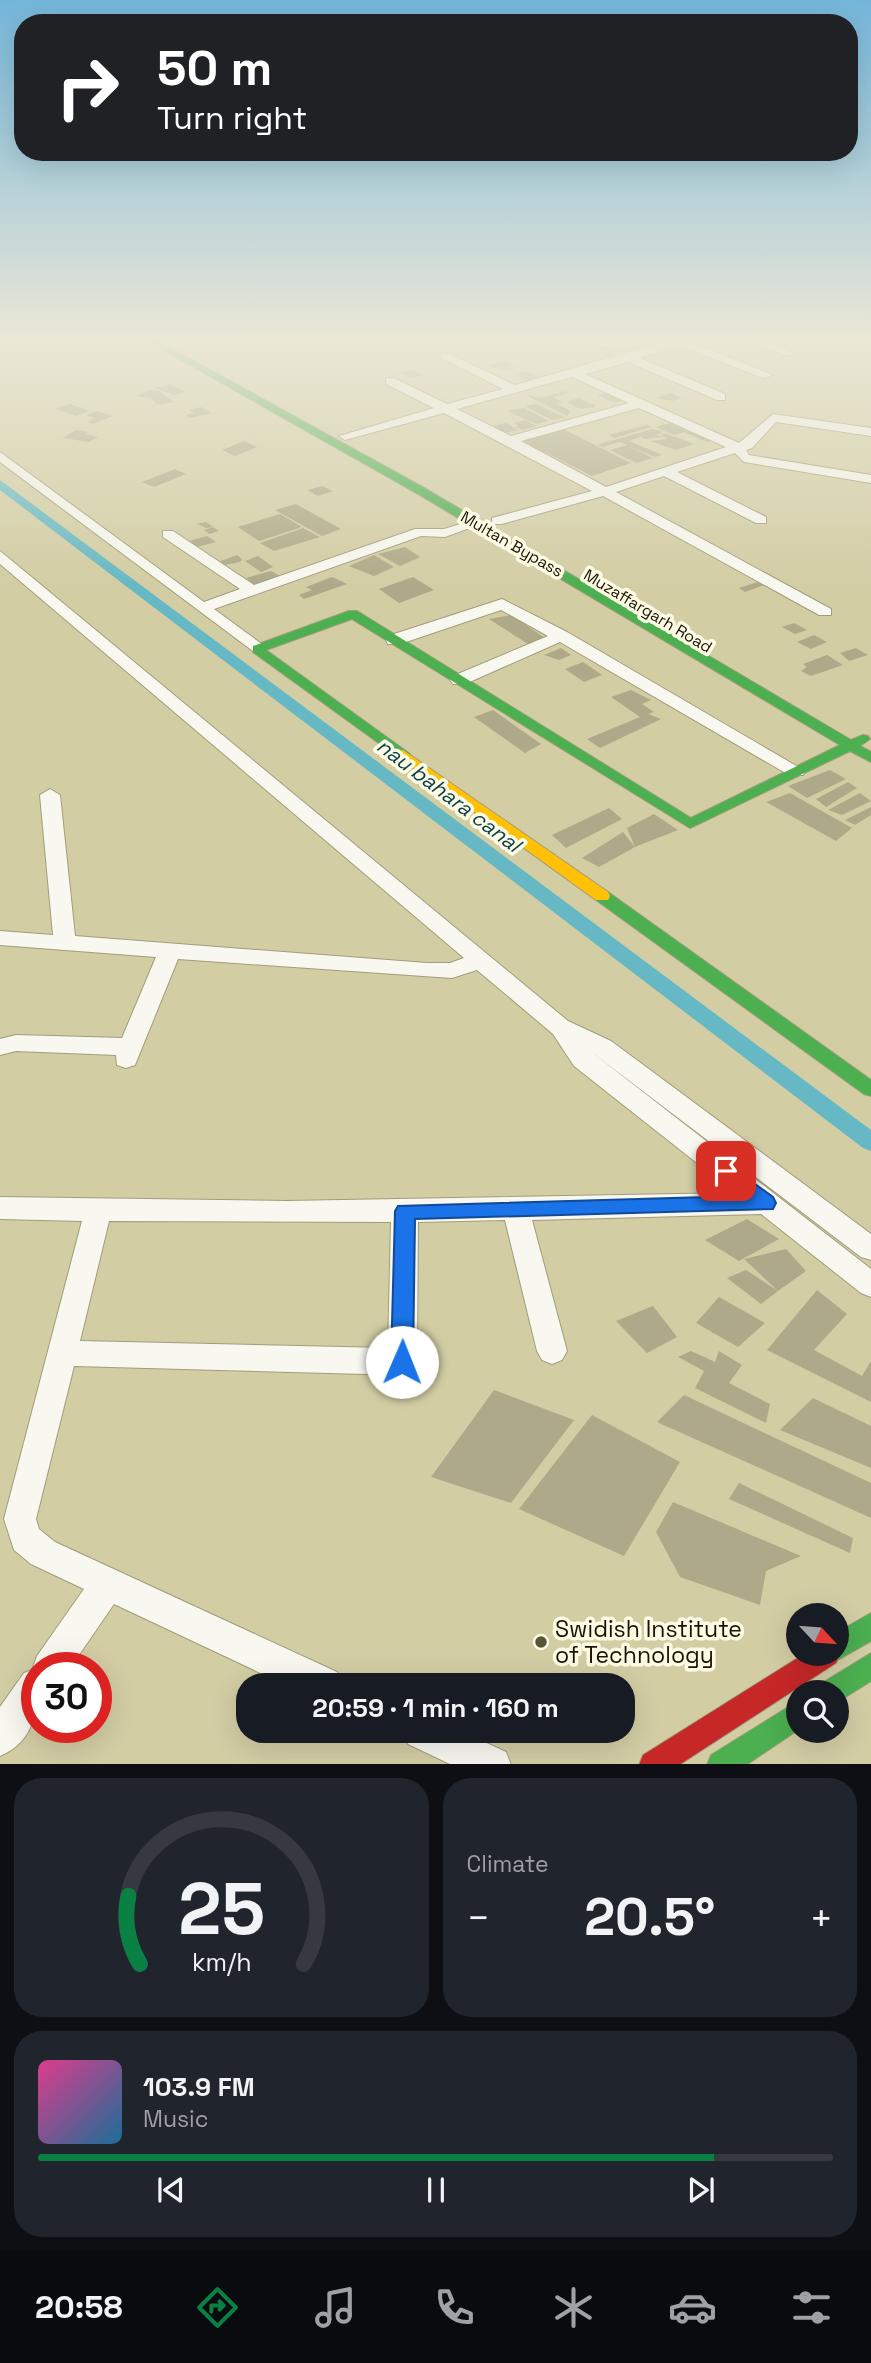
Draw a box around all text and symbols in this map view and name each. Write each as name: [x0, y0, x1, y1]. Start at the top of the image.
text: 50 m: [157, 37, 272, 99]
icon: right: [42, 42, 133, 133]
text: Turn right: [157, 98, 307, 138]
street label: Multan Bypass: [457, 506, 567, 582]
street label: Muzaffargarh Road: [580, 564, 716, 658]
water label: nau bahara canal: [372, 732, 529, 860]
pin: [696, 1141, 756, 1201]
icon: arrive: [707, 1152, 745, 1190]
position arrow: [365, 1325, 439, 1399]
north arrow: [786, 1603, 849, 1666]
map controls: [786, 1603, 849, 1743]
place label: Swidish Institute of Technology: [555, 1614, 742, 1670]
marker: Swidish Institute of Technology: [533, 1634, 549, 1650]
speed limit sign: 30: [21, 1652, 112, 1743]
button: search: [786, 1680, 849, 1743]
text: 20:59 · 1 min · 160 m: [312, 1691, 559, 1725]
text: Climate: [467, 1849, 549, 1879]
text: 25: [178, 1862, 265, 1955]
text: 20.5°: [584, 1884, 715, 1950]
text: −: [467, 1894, 490, 1942]
text: +: [809, 1894, 833, 1942]
text: km/h: [191, 1945, 251, 1977]
text: 103.9 FM: [143, 2070, 255, 2104]
text: Music: [143, 2104, 208, 2134]
icon: previous: [152, 2171, 190, 2209]
icon: pause: [417, 2171, 455, 2209]
icon: next: [682, 2171, 720, 2209]
icon: directions: [193, 2283, 242, 2332]
icon: music: [311, 2283, 360, 2332]
icon: phone: [430, 2283, 479, 2332]
icon: climate: [549, 2283, 598, 2332]
icon: car: [668, 2283, 717, 2332]
icon: filters: [787, 2283, 836, 2332]
text: 20:58: [35, 2287, 123, 2327]

